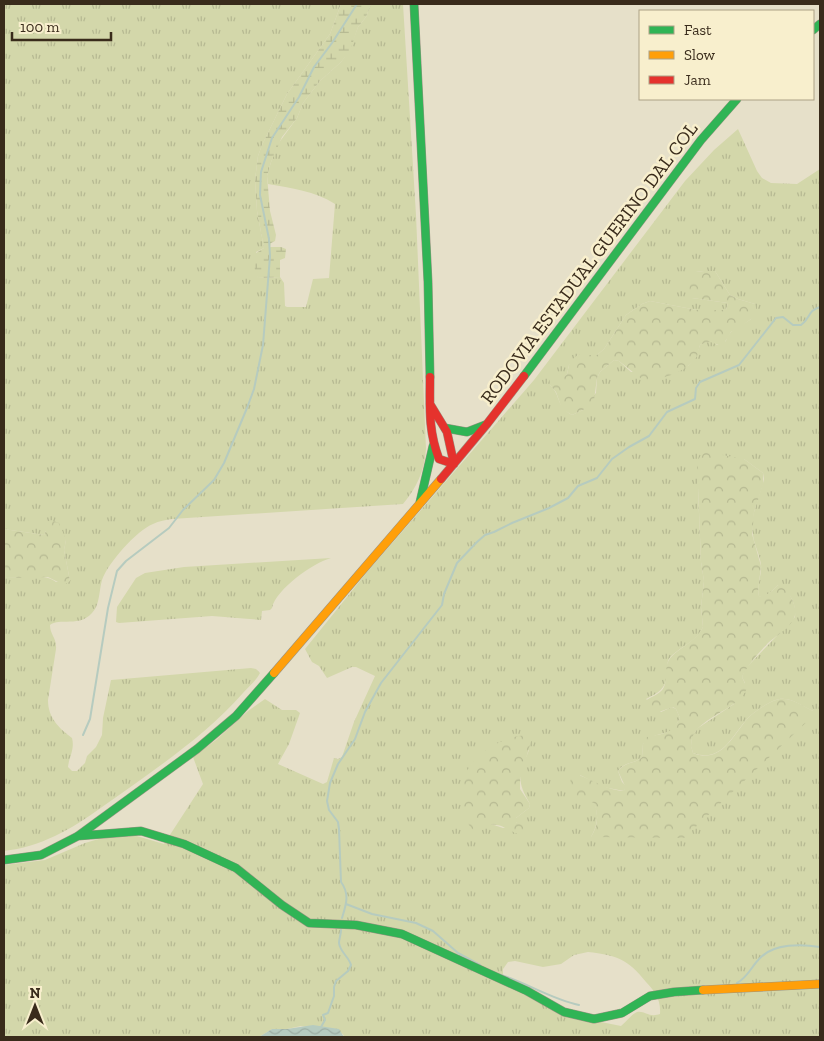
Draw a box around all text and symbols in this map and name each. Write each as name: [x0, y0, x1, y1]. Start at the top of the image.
scale bar: [12, 10, 111, 42]
legend: [639, 10, 814, 100]
text: 100 m: [20, 18, 59, 36]
text: Fast: [684, 21, 712, 39]
text: Slow: [684, 46, 716, 64]
text: Jam: [684, 71, 711, 89]
street label: RODOVIA ESTADUAL GUERINO DAL COL: [476, 117, 703, 408]
north arrow: [10, 981, 60, 1031]
text: N: [30, 985, 41, 1002]

